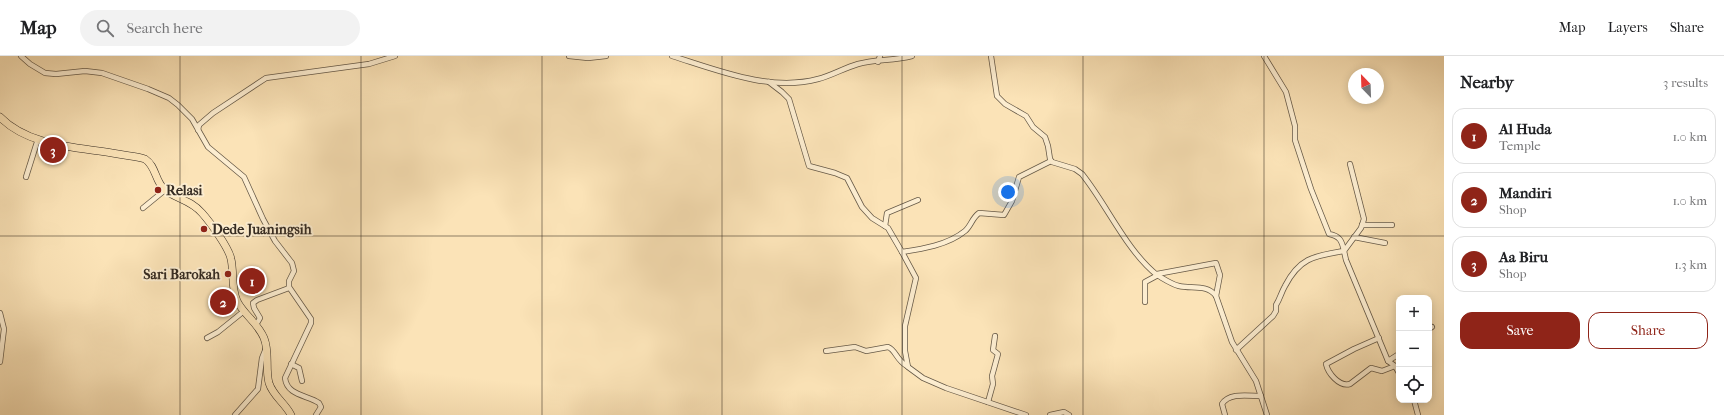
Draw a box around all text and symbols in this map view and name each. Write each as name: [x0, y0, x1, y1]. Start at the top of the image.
search box: [80, 10, 360, 46]
text: Map: [20, 17, 56, 39]
icon: search: [94, 17, 116, 39]
text: Search here: [126, 19, 203, 37]
text: Map: [1559, 19, 1586, 36]
text: Layers: [1608, 19, 1648, 36]
text: Share: [1670, 19, 1704, 36]
north arrow: [1348, 68, 1384, 104]
text: Nearby: [1460, 72, 1514, 92]
text: 3 results: [1663, 75, 1708, 90]
text: Al Huda: [1499, 120, 1551, 138]
text: 1: [1472, 129, 1476, 144]
text: 1.0 km: [1672, 129, 1707, 144]
pin: 3: [40, 135, 66, 165]
text: Temple: [1499, 138, 1541, 153]
place label: Relasi: [166, 182, 203, 199]
your location: [998, 182, 1018, 202]
text: Mandiri: [1499, 184, 1552, 202]
marker: Relasi: [153, 185, 163, 195]
text: 2: [1471, 193, 1477, 208]
text: 1.0 km: [1672, 193, 1707, 208]
text: Shop: [1499, 202, 1527, 217]
place label: Dede Juaningsih: [212, 221, 313, 238]
marker: Dede Juaningsih: [199, 224, 209, 234]
text: Aa Biru: [1499, 248, 1548, 266]
text: 3: [1471, 257, 1477, 272]
text: 1.3 km: [1674, 257, 1707, 272]
place label: Sari Barokah: [143, 266, 221, 283]
pin: 1: [239, 266, 265, 296]
text: Shop: [1499, 266, 1527, 281]
marker: Sari Barokah: [223, 269, 233, 279]
pin: 2: [210, 287, 236, 317]
map controls: [1396, 295, 1432, 403]
button: +: [1396, 295, 1432, 331]
button: Save: [1460, 312, 1580, 349]
button: Share: [1588, 312, 1708, 349]
button: −: [1396, 331, 1432, 367]
button: locate: [1396, 367, 1432, 403]

